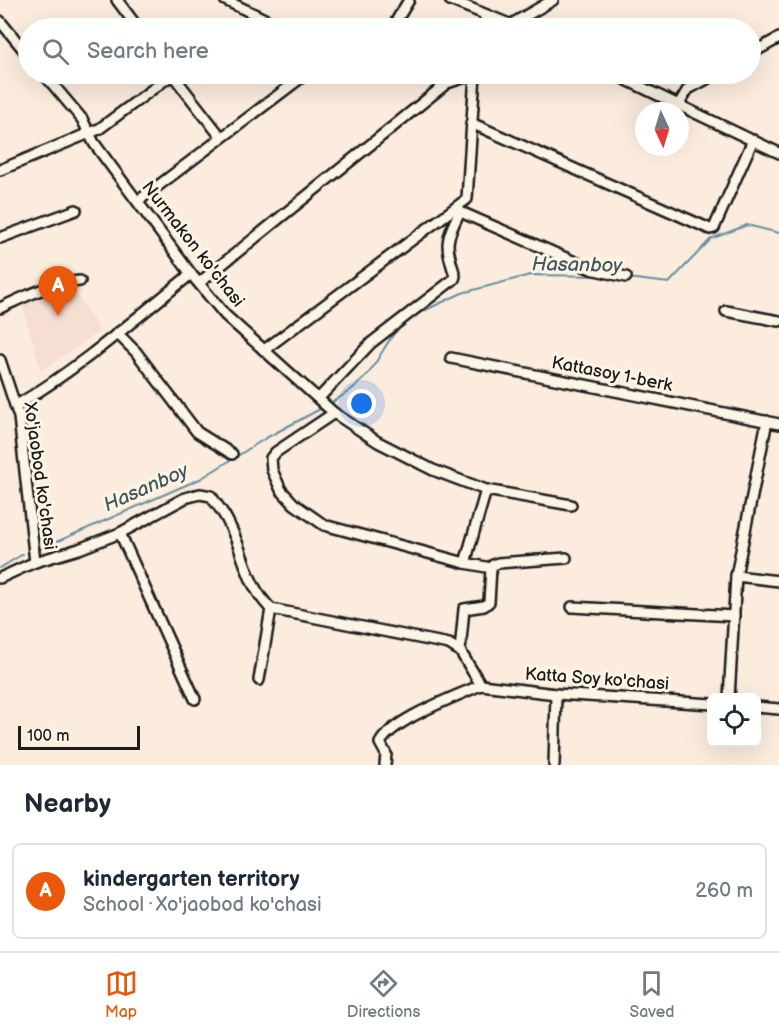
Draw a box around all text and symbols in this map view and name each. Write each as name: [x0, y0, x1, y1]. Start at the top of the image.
search box: [18, 18, 761, 84]
icon: search: [39, 35, 72, 68]
text: Search here: [87, 38, 209, 65]
north arrow: [635, 102, 689, 156]
street label: Nurmakon ko'chasi: [137, 177, 249, 311]
water label: Hasanboy: [532, 252, 623, 278]
pin: A: [38, 266, 78, 316]
street label: Kattasoy 1-berk: [550, 352, 674, 396]
your location: [347, 389, 376, 418]
street label: Xo'jaobod ko'chasi: [19, 400, 61, 551]
water label: Hasanboy: [100, 458, 193, 517]
street label: Katta Soy ko'chasi: [524, 663, 670, 695]
map controls: [707, 693, 761, 747]
button: locate: [707, 693, 761, 747]
scale bar: [18, 723, 140, 750]
text: 100 m: [27, 727, 70, 746]
text: Nearby: [24, 789, 111, 820]
text: kindergarten territory: [83, 866, 300, 893]
text: A: [39, 879, 52, 903]
text: 260 m: [695, 879, 753, 903]
text: School · Xo'jaobod ko'chasi: [83, 893, 322, 917]
tab: Map: [105, 967, 138, 1022]
tab: Directions: [347, 967, 420, 1022]
tab: Saved: [629, 967, 674, 1022]

